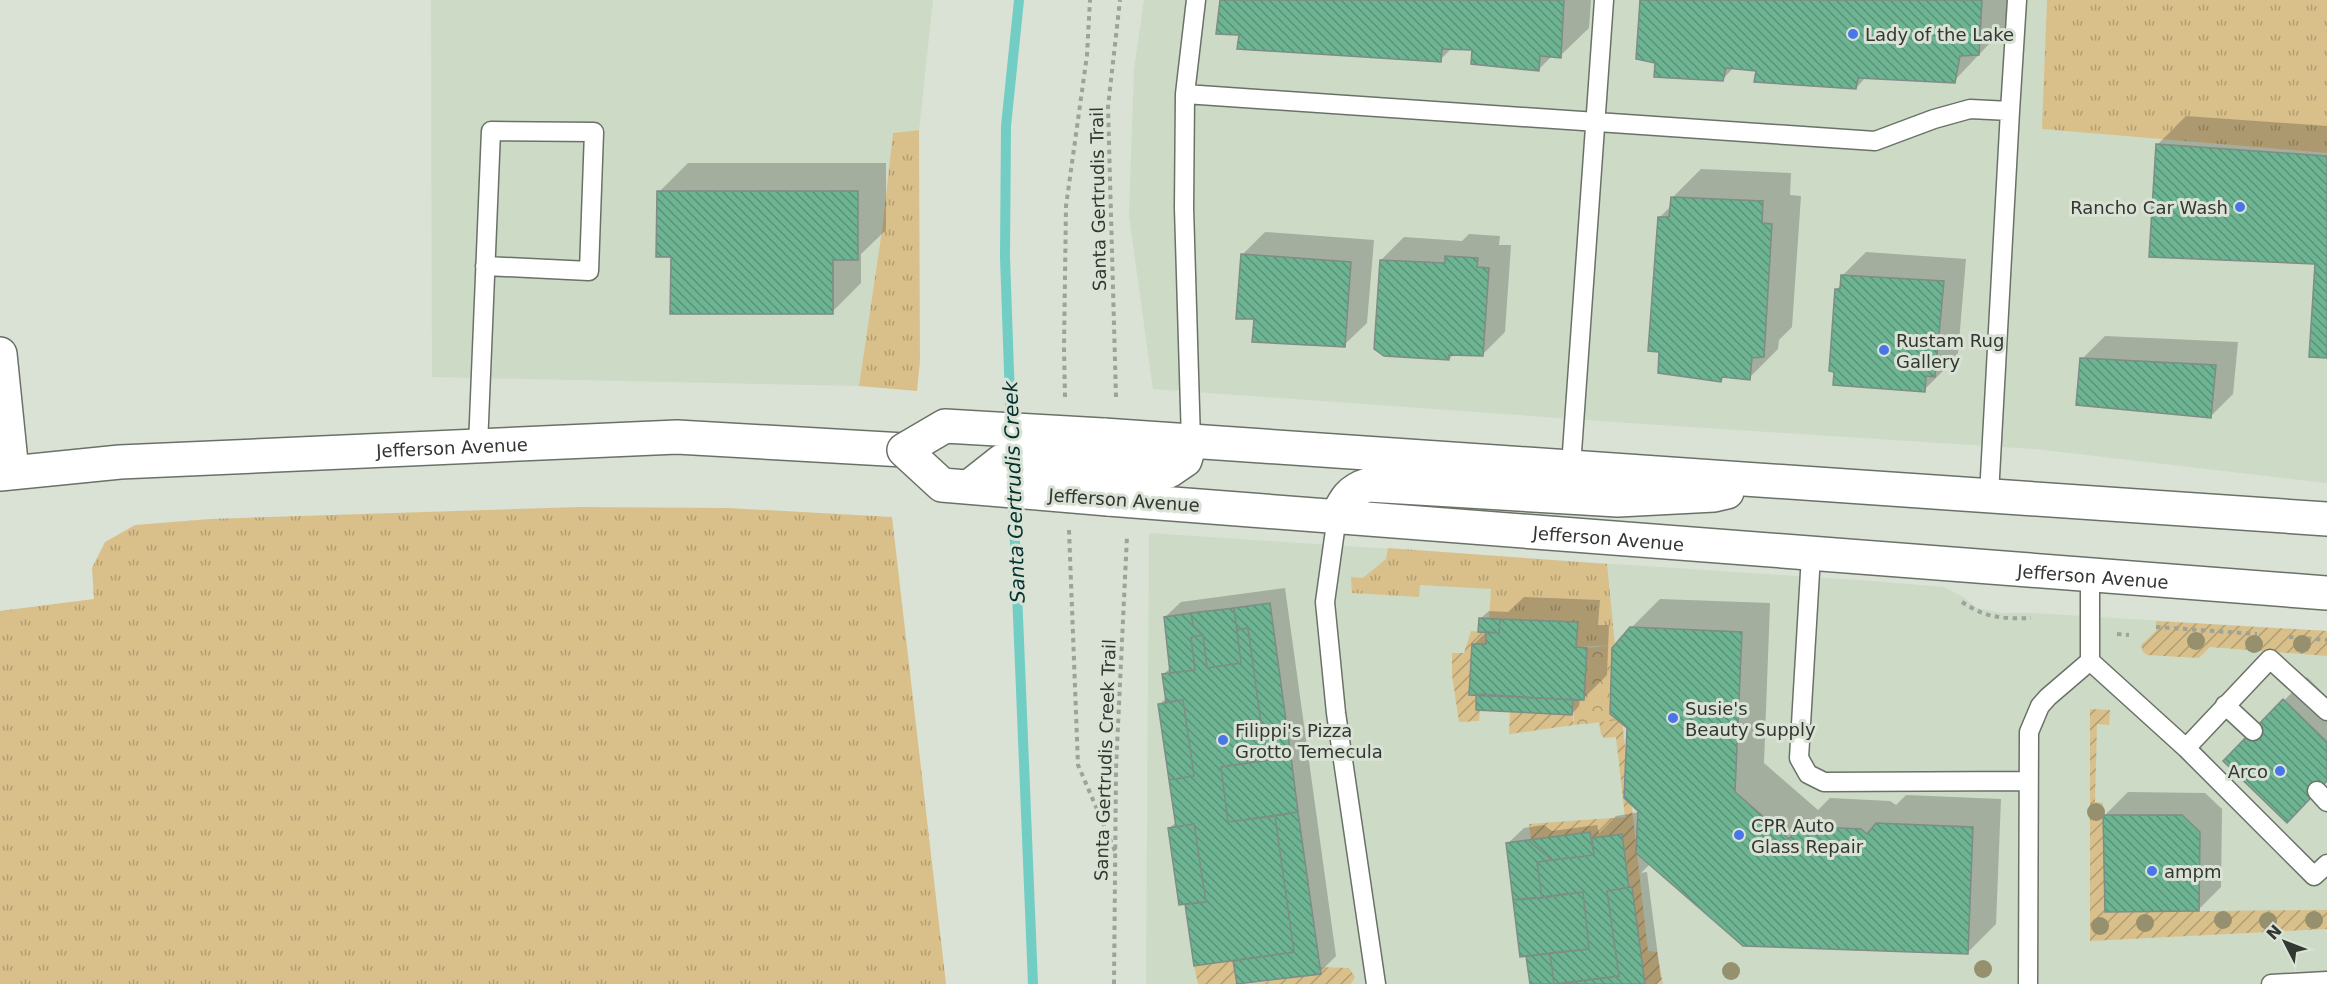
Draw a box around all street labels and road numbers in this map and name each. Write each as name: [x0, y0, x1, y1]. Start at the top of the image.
street label: Santa Gertrudis Trail: [1086, 107, 1110, 291]
street label: Jefferson Avenue: [375, 433, 528, 461]
street label: Jefferson Avenue: [1047, 484, 1200, 516]
street label: Jefferson Avenue: [1531, 521, 1685, 555]
street label: Jefferson Avenue: [2016, 560, 2169, 592]
street label: Santa Gertrudis Creek Trail: [1090, 639, 1120, 881]

